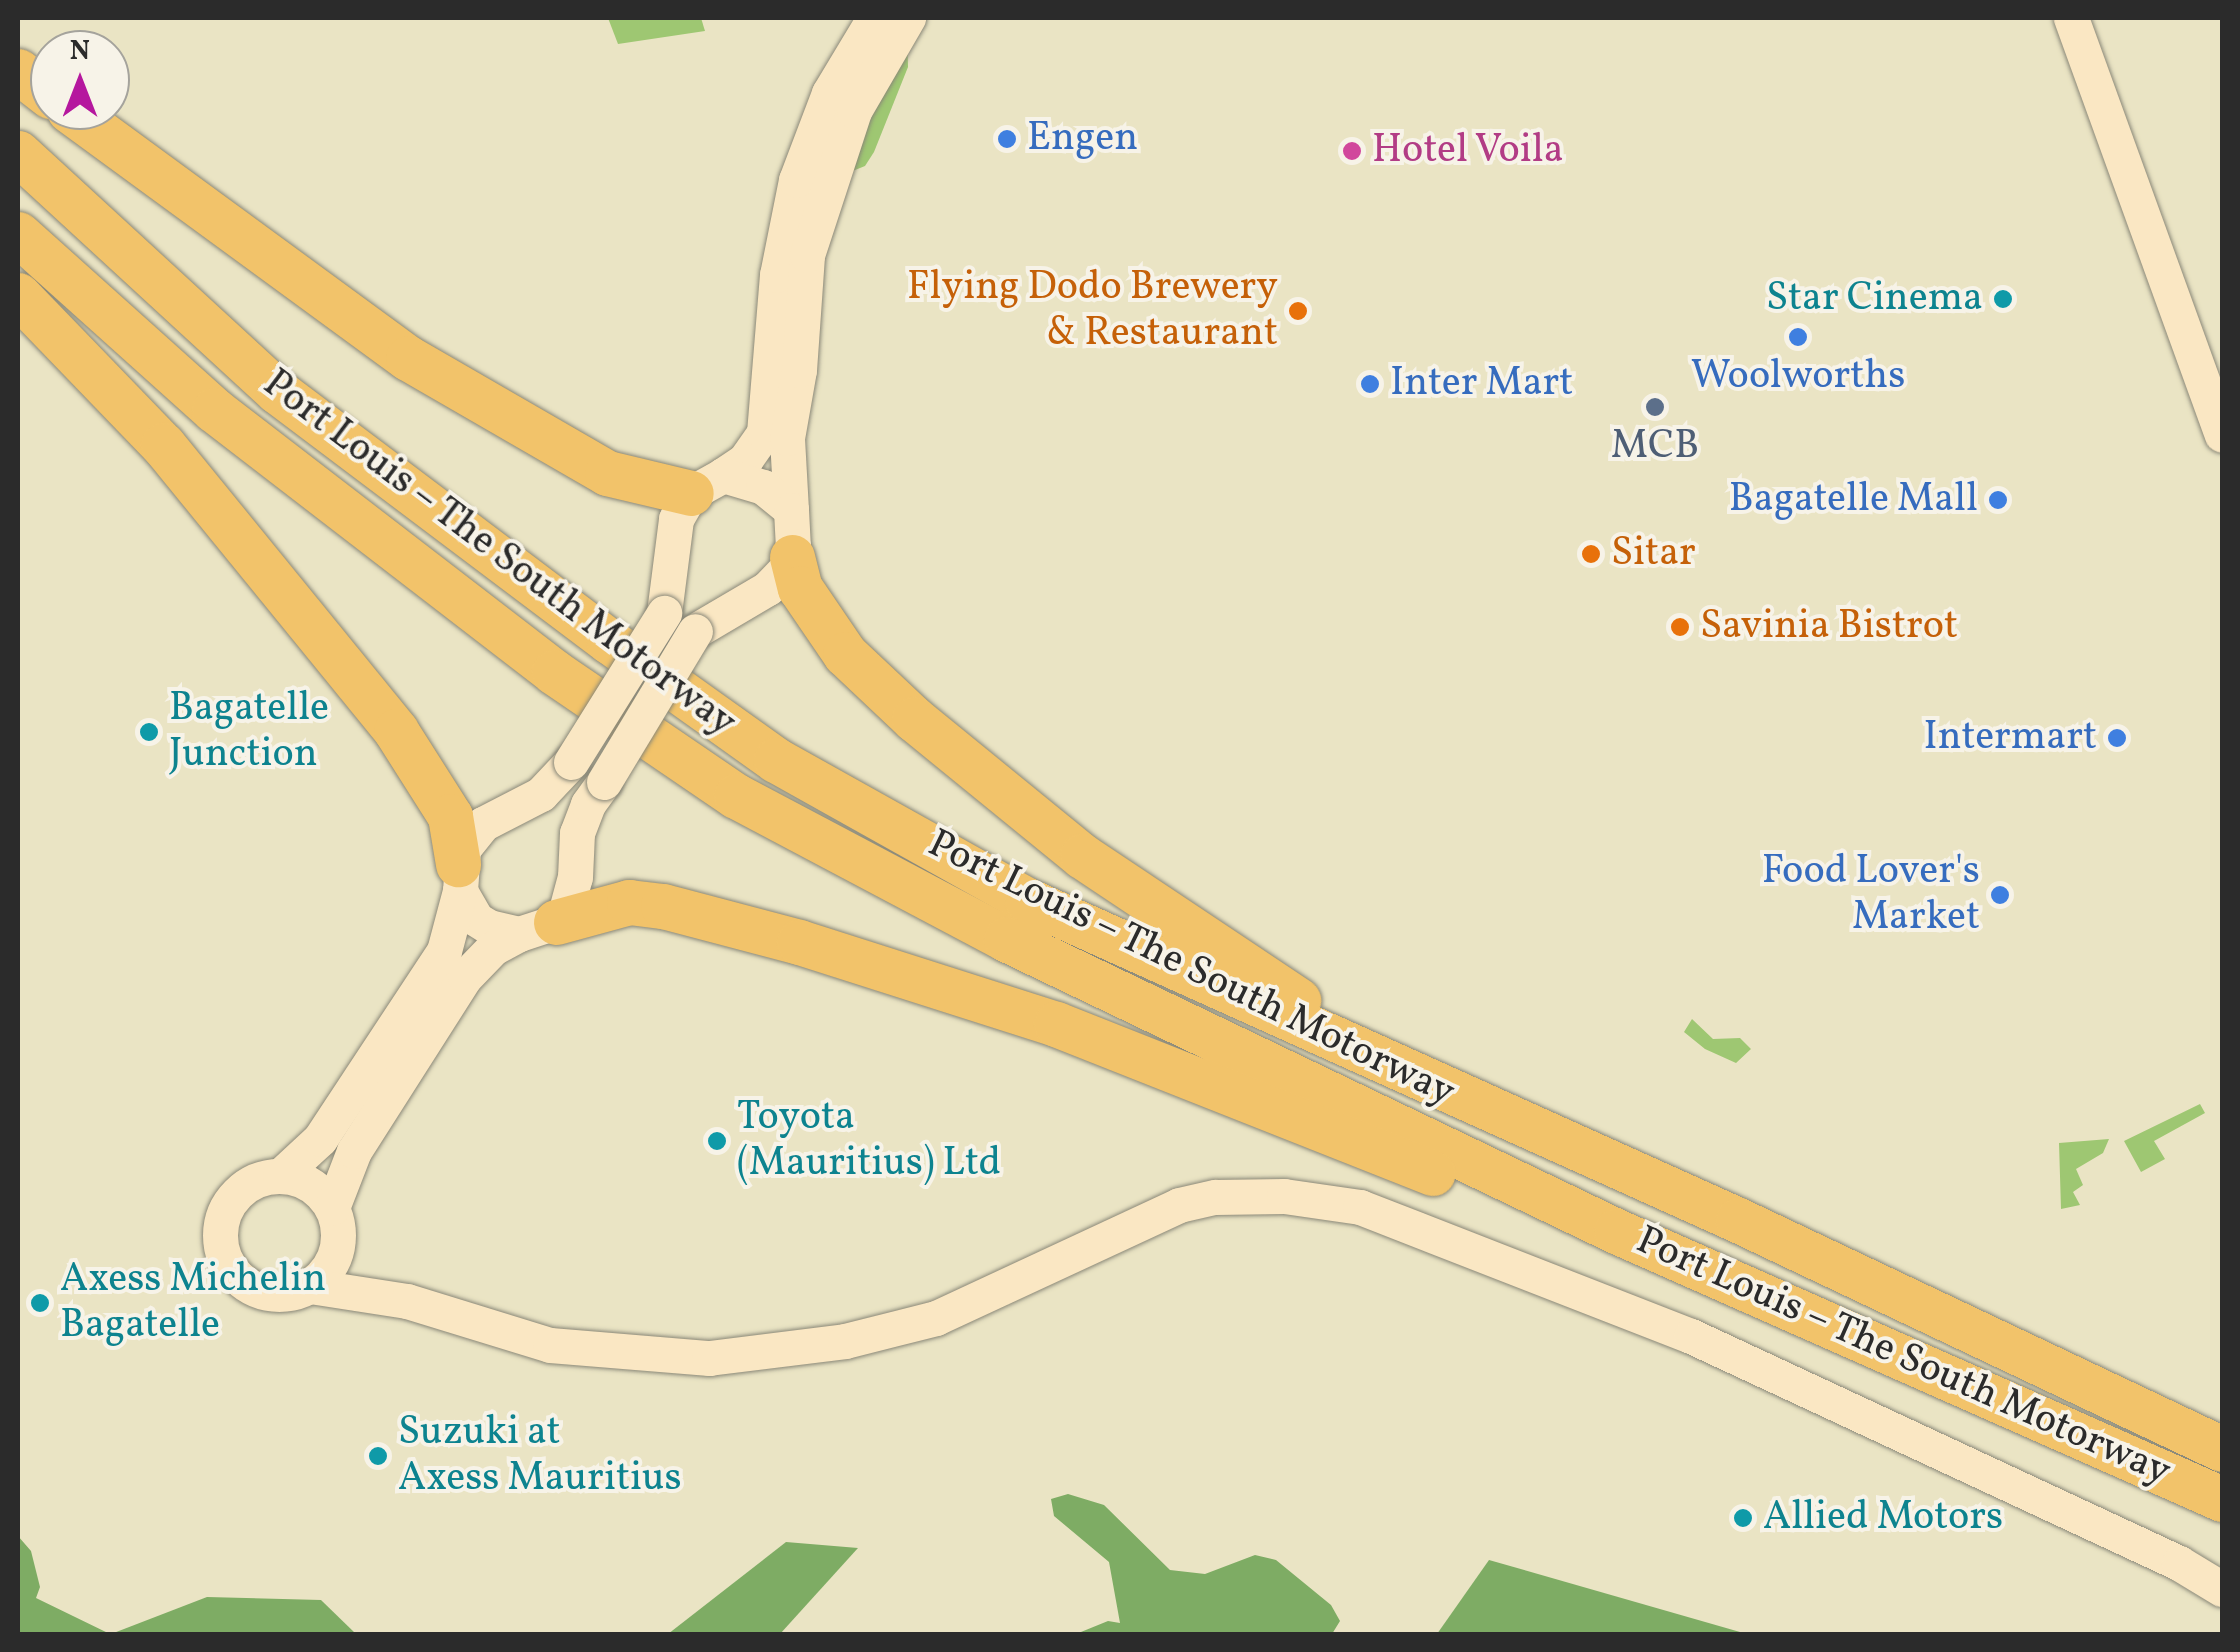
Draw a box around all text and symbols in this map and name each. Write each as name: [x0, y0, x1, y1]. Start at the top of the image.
north arrow: [30, 30, 130, 130]
text: N: [70, 32, 90, 71]
place label: Engen: [1027, 115, 1138, 163]
place label: Hotel Voila: [1372, 127, 1565, 175]
marker: Engen: [996, 128, 1018, 150]
marker: Hotel Voila: [1341, 140, 1363, 162]
place label: Flying Dodo Brewery & Restaurant: [907, 264, 1278, 358]
place label: Star Cinema: [1766, 275, 1983, 323]
marker: Star Cinema: [1992, 288, 2014, 310]
marker: Flying Dodo Brewery & Restaurant: [1287, 300, 1309, 322]
marker: Woolworths: [1787, 326, 1809, 348]
place label: Woolworths: [1691, 353, 1905, 401]
street label: Port Louis – The South Motorway: [252, 360, 746, 748]
place label: Inter Mart: [1390, 360, 1573, 408]
marker: Inter Mart: [1359, 373, 1381, 395]
marker: MCB: [1644, 396, 1666, 418]
place label: MCB: [1611, 423, 1699, 471]
place label: Bagatelle Mall: [1729, 476, 1978, 524]
marker: Bagatelle Mall: [1987, 489, 2009, 511]
place label: Sitar: [1611, 530, 1696, 578]
marker: Sitar: [1580, 543, 1602, 565]
place label: Savinia Bistrot: [1700, 603, 1958, 651]
marker: Savinia Bistrot: [1669, 616, 1691, 638]
place label: Bagatelle Junction: [169, 685, 329, 779]
place label: Intermart: [1923, 714, 2097, 762]
marker: Bagatelle Junction: [138, 721, 160, 743]
marker: Intermart: [2106, 727, 2128, 749]
street label: Port Louis – The South Motorway: [919, 820, 1463, 1118]
place label: Food Lover's Market: [1762, 848, 1980, 942]
marker: Food Lover's Market: [1989, 884, 2011, 906]
place label: Toyota (Mauritius) Ltd: [737, 1094, 1001, 1188]
marker: Toyota (Mauritius) Ltd: [706, 1130, 728, 1152]
street label: Port Louis – The South Motorway: [1627, 1217, 2179, 1497]
place label: Axess Michelin Bagatelle: [60, 1256, 326, 1350]
marker: Axess Michelin Bagatelle: [29, 1292, 51, 1314]
place label: Suzuki at Axess Mauritius: [398, 1409, 682, 1503]
marker: Suzuki at Axess Mauritius: [367, 1445, 389, 1467]
place label: Allied Motors: [1763, 1494, 2003, 1542]
marker: Allied Motors: [1732, 1507, 1754, 1529]

